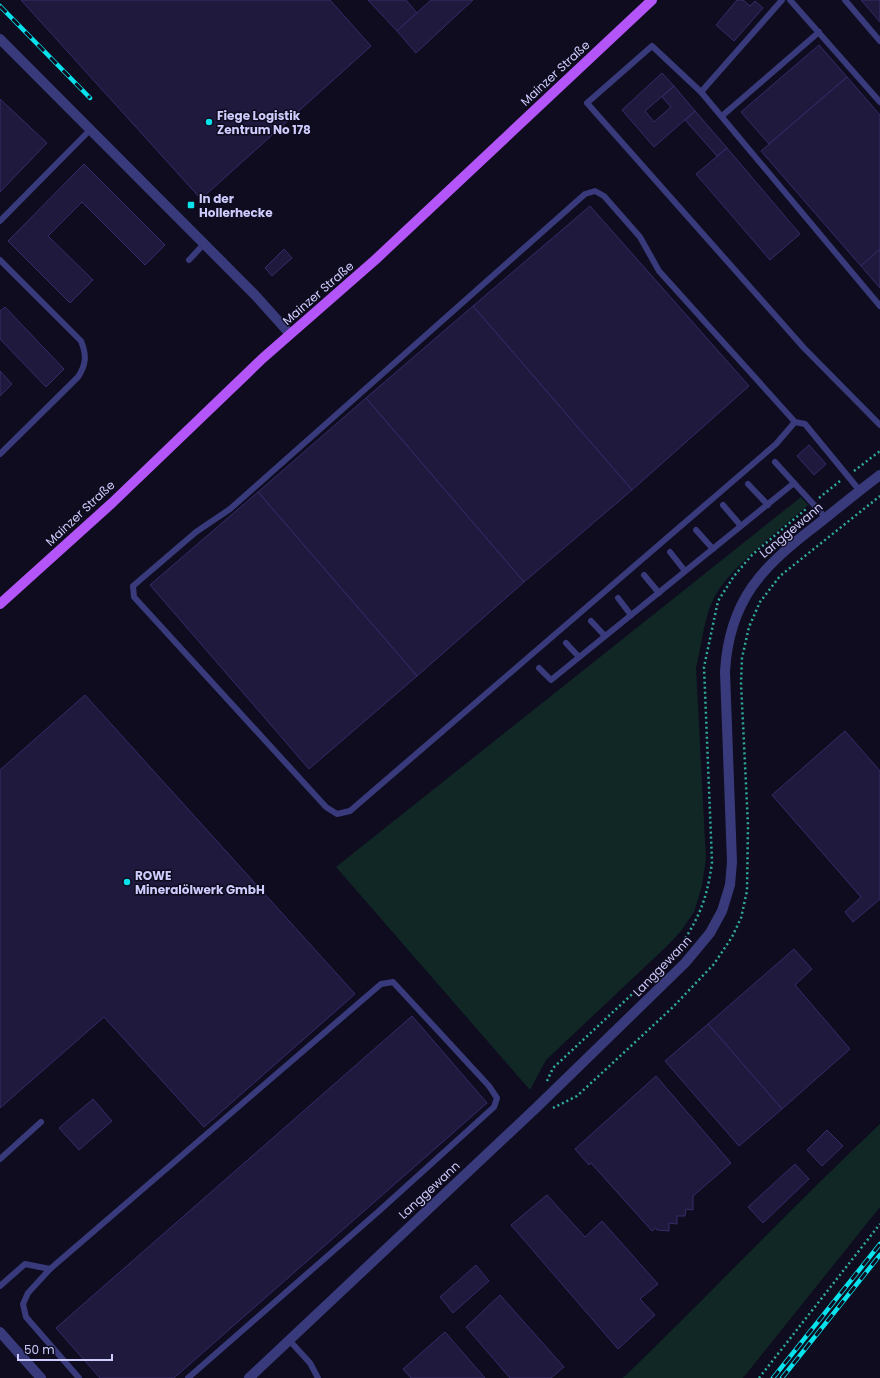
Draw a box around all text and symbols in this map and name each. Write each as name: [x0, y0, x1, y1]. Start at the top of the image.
street label: Mainzer Straße: [517, 36, 593, 110]
place label: Fiege Logistik Zentrum No 178: [217, 107, 311, 138]
marker: Fiege Logistik Zentrum No 178: [204, 117, 214, 127]
place label: In der Hollerhecke: [199, 190, 273, 221]
marker: In der Hollerhecke: [186, 200, 196, 210]
street label: Mainzer Straße: [279, 257, 357, 329]
street label: Mainzer Straße: [42, 476, 118, 550]
street label: Langgewann: [756, 498, 826, 562]
place label: ROWE Mineralölwerk GmbH: [135, 867, 265, 898]
marker: ROWE Mineralölwerk GmbH: [122, 877, 132, 887]
street label: Langgewann: [629, 932, 695, 1000]
street label: Langgewann: [395, 1157, 463, 1223]
scale bar: [18, 1336, 112, 1362]
text: 50 m: [24, 1341, 55, 1358]

